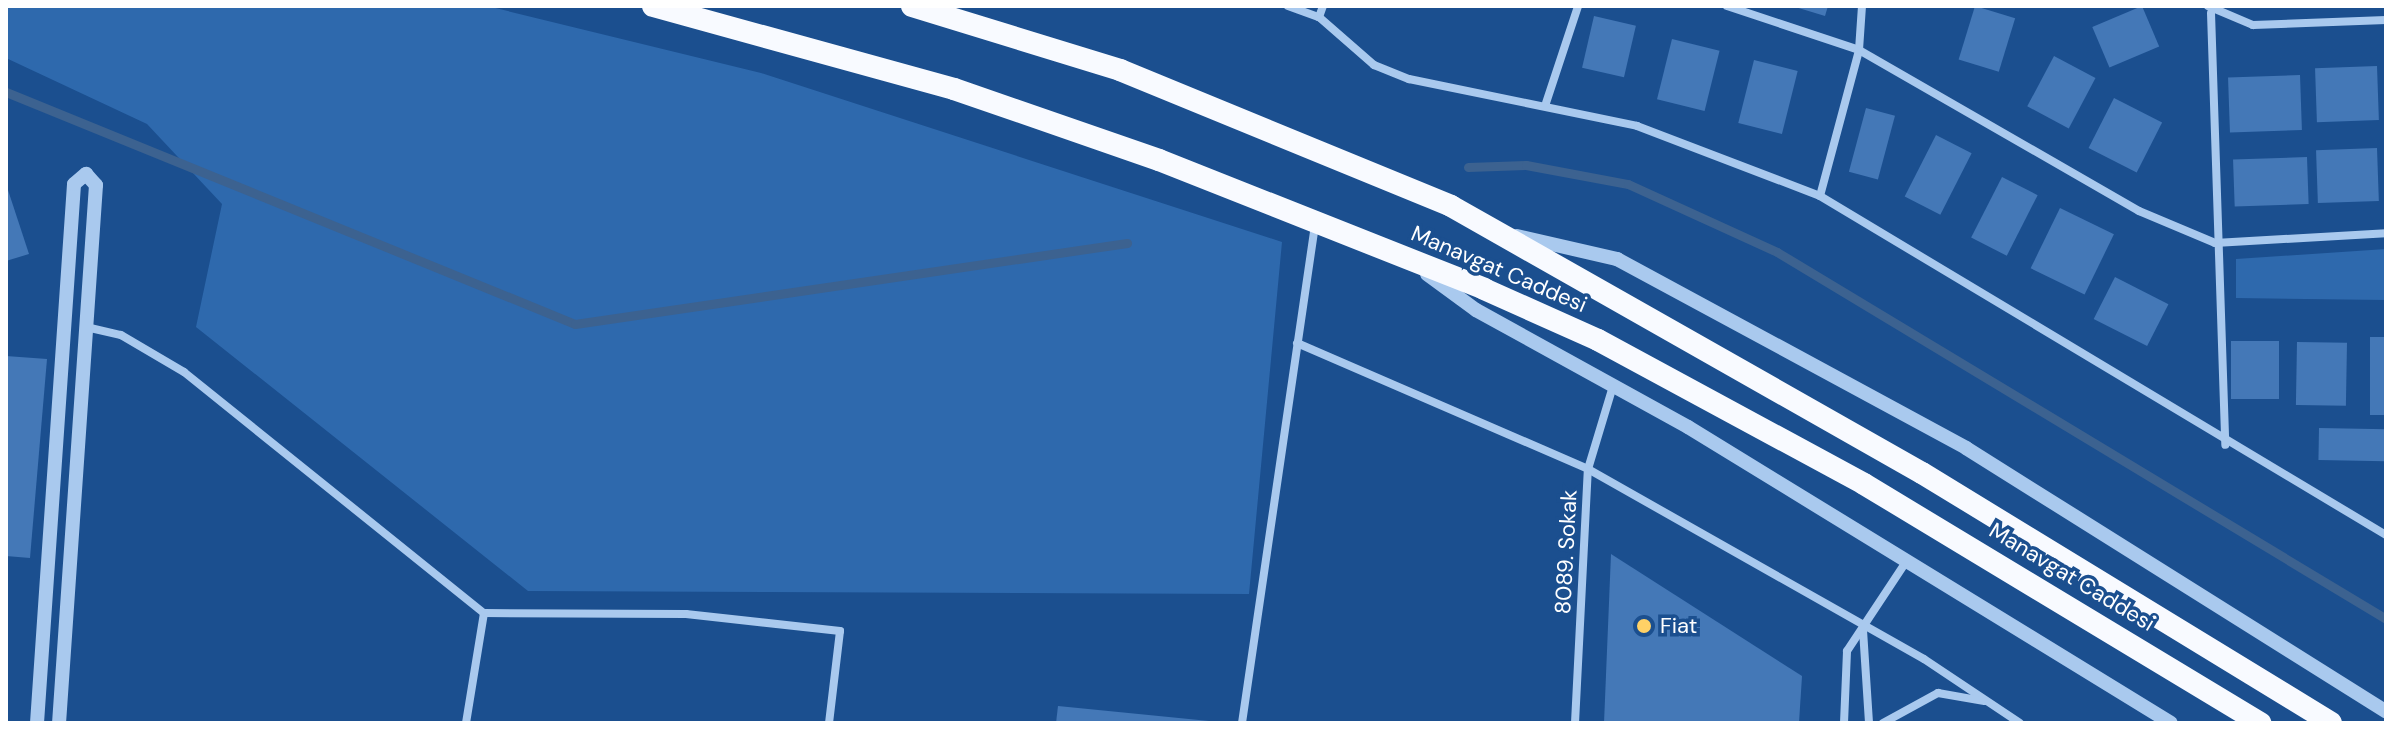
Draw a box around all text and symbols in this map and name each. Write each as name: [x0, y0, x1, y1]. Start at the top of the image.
street label: Manavgat Caddesi: [1407, 220, 1591, 318]
street label: 8089. Sokak: [1550, 489, 1582, 615]
street label: Manavgat Caddesi: [1984, 517, 2160, 637]
place label: Fiat: [1660, 613, 1697, 639]
marker: Fiat: [1635, 617, 1653, 635]

